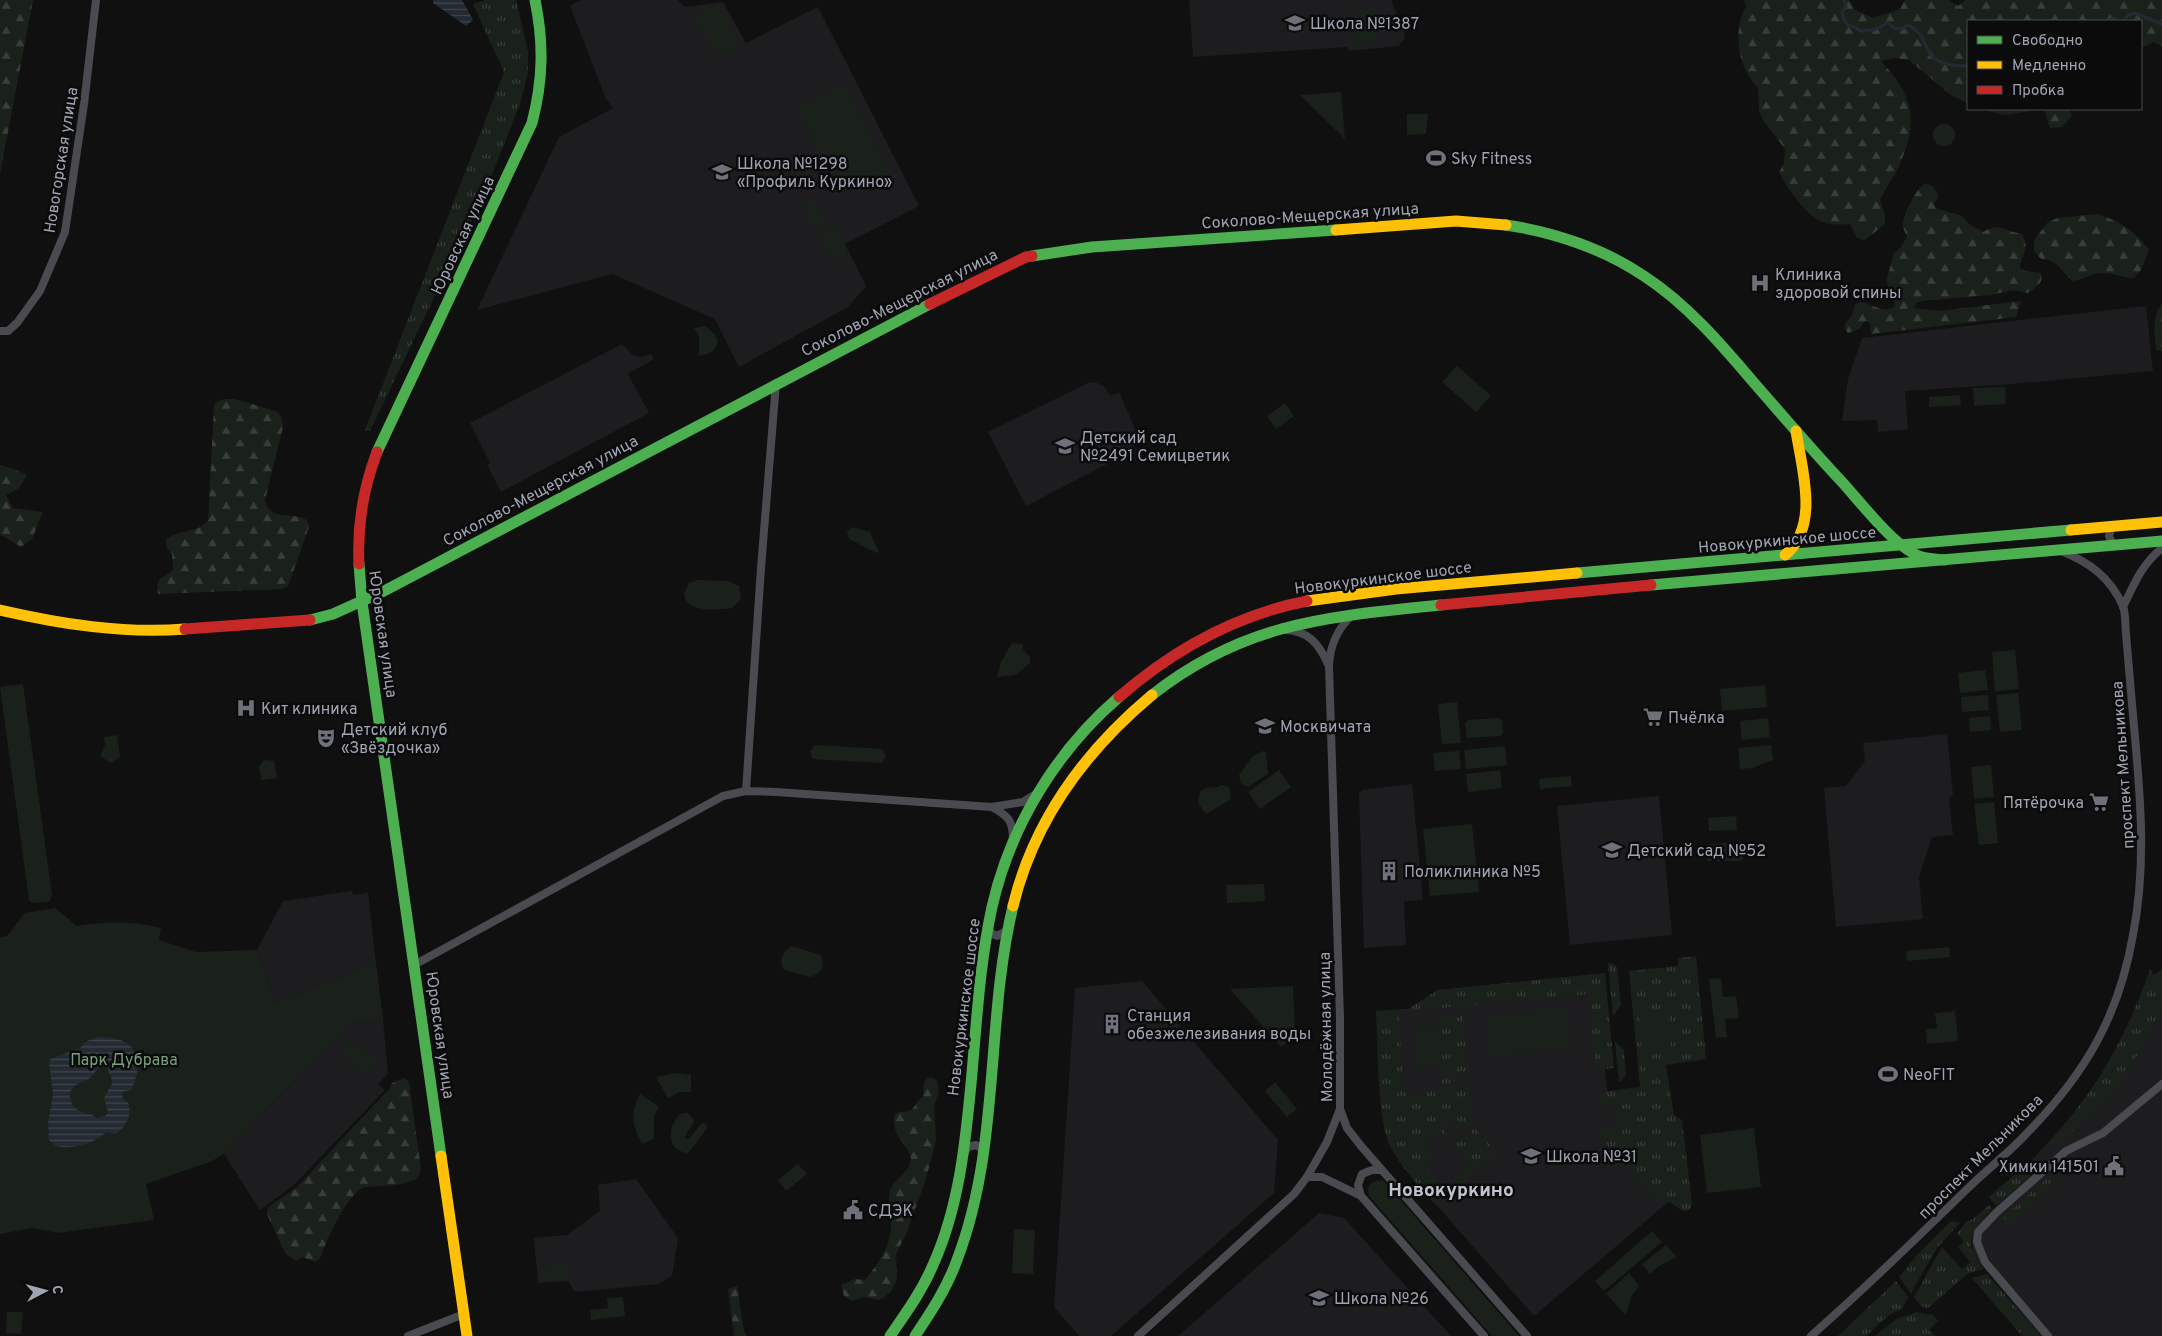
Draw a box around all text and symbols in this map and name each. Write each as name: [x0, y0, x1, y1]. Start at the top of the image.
school or university icon: Школа №1387: [1284, 12, 1306, 34]
place label: Школа №1387: [1310, 15, 1419, 35]
legend: [1967, 20, 2142, 110]
text: Свободно: [2012, 32, 2083, 51]
text: Медленно: [2012, 57, 2086, 76]
text: Пробка: [2012, 82, 2064, 101]
street label: Новогорская улица: [41, 86, 83, 235]
sports icon: Sky Fitness: [1425, 147, 1447, 169]
place label: Sky Fitness: [1451, 150, 1532, 170]
place label: Школа №1298 «Профиль Куркино»: [737, 155, 892, 193]
school or university icon: Школа №1298 «Профиль Куркино»: [711, 161, 733, 183]
street label: Юровская улица: [428, 173, 500, 298]
street label: Соколово-Мещерская улица: [1201, 199, 1420, 235]
street label: Соколово-Мещерская улица: [798, 245, 1002, 362]
place label: Клиника здоровой спины: [1775, 266, 1901, 304]
hospital icon: Клиника здоровой спины: [1749, 272, 1771, 294]
place label: Детский сад №2491 Семицветик: [1080, 429, 1230, 467]
street label: Соколово-Мещерская улица: [440, 432, 642, 552]
school or university icon: Детский сад №2491 Семицветик: [1054, 435, 1076, 457]
street label: Новокуркинское шоссе: [1697, 523, 1877, 559]
street label: Новокуркинское шоссе: [1293, 558, 1473, 600]
street label: Юровская улица: [363, 569, 401, 699]
street label: проспект Мельникова: [2108, 680, 2140, 849]
hospital icon: Кит клиника: [235, 697, 257, 719]
place label: Кит клиника: [261, 700, 357, 720]
supermarket icon: Пчёлка: [1642, 706, 1664, 728]
place label: Пчёлка: [1668, 709, 1725, 729]
school or university icon: Москвичата: [1254, 715, 1276, 737]
place label: Москвичата: [1280, 718, 1371, 738]
place label: Детский клуб «Звёздочка»: [341, 721, 448, 759]
theatre icon: Детский клуб «Звёздочка»: [315, 727, 337, 749]
supermarket icon: Пятёрочка: [2088, 791, 2110, 813]
place label: Пятёрочка: [2003, 794, 2084, 814]
school or university icon: Детский сад №52: [1601, 839, 1623, 861]
place label: Детский сад №52: [1627, 842, 1766, 862]
building icon: Поликлиника №5: [1378, 860, 1400, 882]
place label: Поликлиника №5: [1404, 863, 1541, 883]
street label: Новокуркинское шоссе: [944, 917, 986, 1097]
street label: Молодёжная улица: [1316, 952, 1338, 1102]
street label: Юровская улица: [420, 970, 458, 1100]
place label: Станция обезжелезивания воды: [1127, 1007, 1311, 1045]
building icon: Станция обезжелезивания воды: [1101, 1013, 1123, 1035]
park label: Парк Дубрава: [70, 1051, 178, 1071]
sports icon: NeoFIT: [1877, 1063, 1899, 1085]
place label: NeoFIT: [1903, 1066, 1955, 1086]
street label: проспект Мельникова: [1915, 1091, 2048, 1224]
school or university icon: Школа №31: [1520, 1145, 1542, 1167]
place label: Школа №31: [1546, 1148, 1637, 1168]
public building icon: Химки 141501: [2103, 1155, 2125, 1177]
place label: Химки 141501: [1999, 1158, 2099, 1178]
district label: Новокуркино: [1388, 1179, 1514, 1203]
public building icon: СДЭК: [842, 1199, 864, 1221]
place label: СДЭК: [868, 1202, 913, 1222]
north arrow: [20, 1266, 70, 1316]
text: С: [48, 1284, 65, 1295]
school or university icon: Школа №26: [1308, 1287, 1330, 1309]
place label: Школа №26: [1334, 1290, 1429, 1310]

